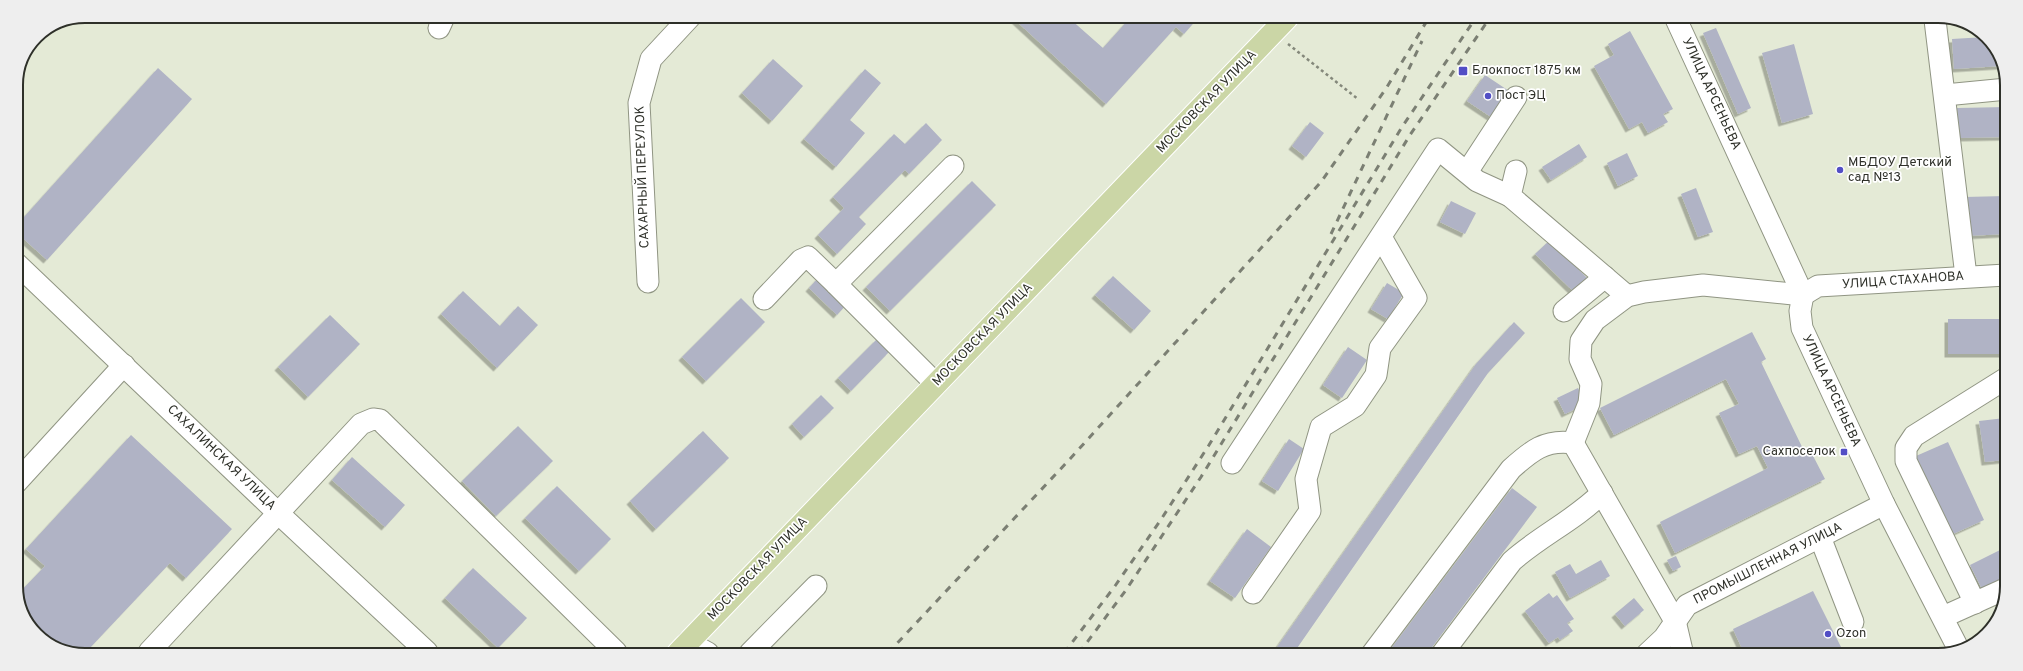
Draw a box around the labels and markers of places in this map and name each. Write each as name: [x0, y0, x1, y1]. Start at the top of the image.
place label: Блокпост 1875 км: [1472, 63, 1581, 79]
marker: Блокпост 1875 км: [1457, 65, 1469, 77]
place label: Пост ЭЦ: [1496, 88, 1546, 104]
marker: Пост ЭЦ: [1483, 91, 1493, 101]
place label: МБДОУ Детский сад №13: [1848, 155, 1952, 186]
marker: МБДОУ Детский сад №13: [1835, 165, 1845, 175]
place label: Сахпоселок: [1762, 444, 1836, 460]
marker: Сахпоселок: [1839, 447, 1849, 457]
place label: Ozon: [1836, 626, 1866, 642]
marker: Ozon: [1823, 629, 1833, 639]

